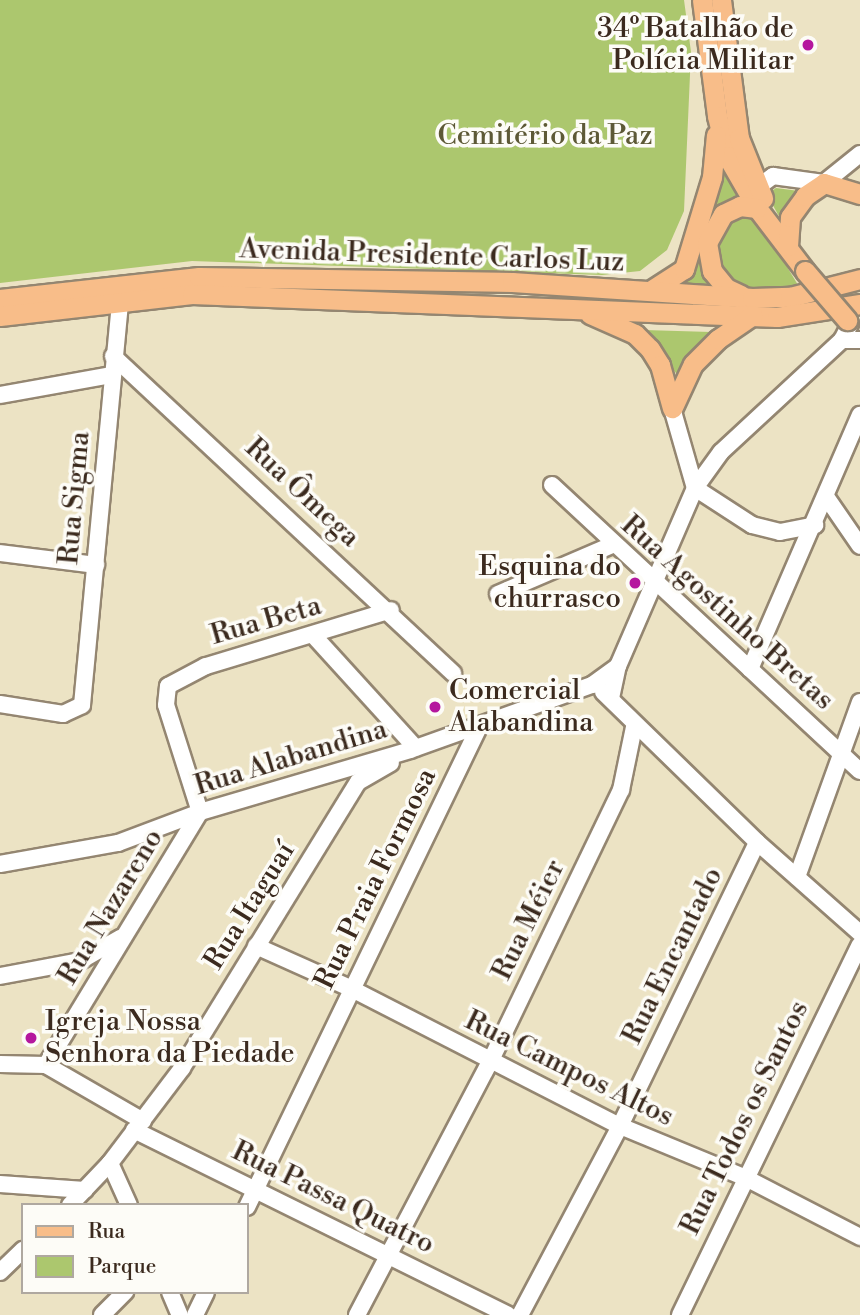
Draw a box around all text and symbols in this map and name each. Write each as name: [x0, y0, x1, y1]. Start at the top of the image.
place label: 34º Batalhão de Polícia Militar: [597, 12, 794, 78]
marker: 34º Batalhão de Polícia Militar: [800, 37, 816, 53]
park label: Cemitério da Paz: [437, 119, 653, 153]
street label: Avenida Presidente Carlos Luz: [239, 232, 625, 280]
street label: Rua Sigma: [52, 430, 98, 566]
street label: Rua Ômega: [238, 431, 366, 555]
street label: Rua Agostinho Bretas: [614, 509, 840, 717]
place label: Esquina do churrasco: [479, 550, 621, 616]
marker: Esquina do churrasco: [627, 575, 643, 591]
street label: Rua Beta: [207, 589, 325, 653]
place label: Comercial Alabandina: [449, 674, 593, 740]
marker: Comercial Alabandina: [427, 699, 443, 715]
street label: Rua Alabandina: [191, 713, 391, 803]
street label: Rua Praia Formosa: [308, 763, 444, 995]
street label: Rua Nazareno: [51, 823, 171, 991]
street label: Rua Itaguaí: [198, 836, 302, 976]
street label: Rua Méier: [485, 854, 573, 986]
street label: Rua Encantado: [616, 862, 730, 1050]
street label: Rua Todos os Santos: [674, 996, 816, 1240]
street label: Rua Campos Altos: [459, 1004, 679, 1134]
place label: Igreja Nossa Senhora da Piedade: [45, 1005, 295, 1071]
marker: Igreja Nossa Senhora da Piedade: [23, 1030, 39, 1046]
street label: Rua Passa Quatro: [226, 1134, 440, 1262]
legend: [21, 1203, 248, 1294]
text: Rua: [88, 1219, 125, 1245]
text: Parque: [88, 1254, 156, 1280]

